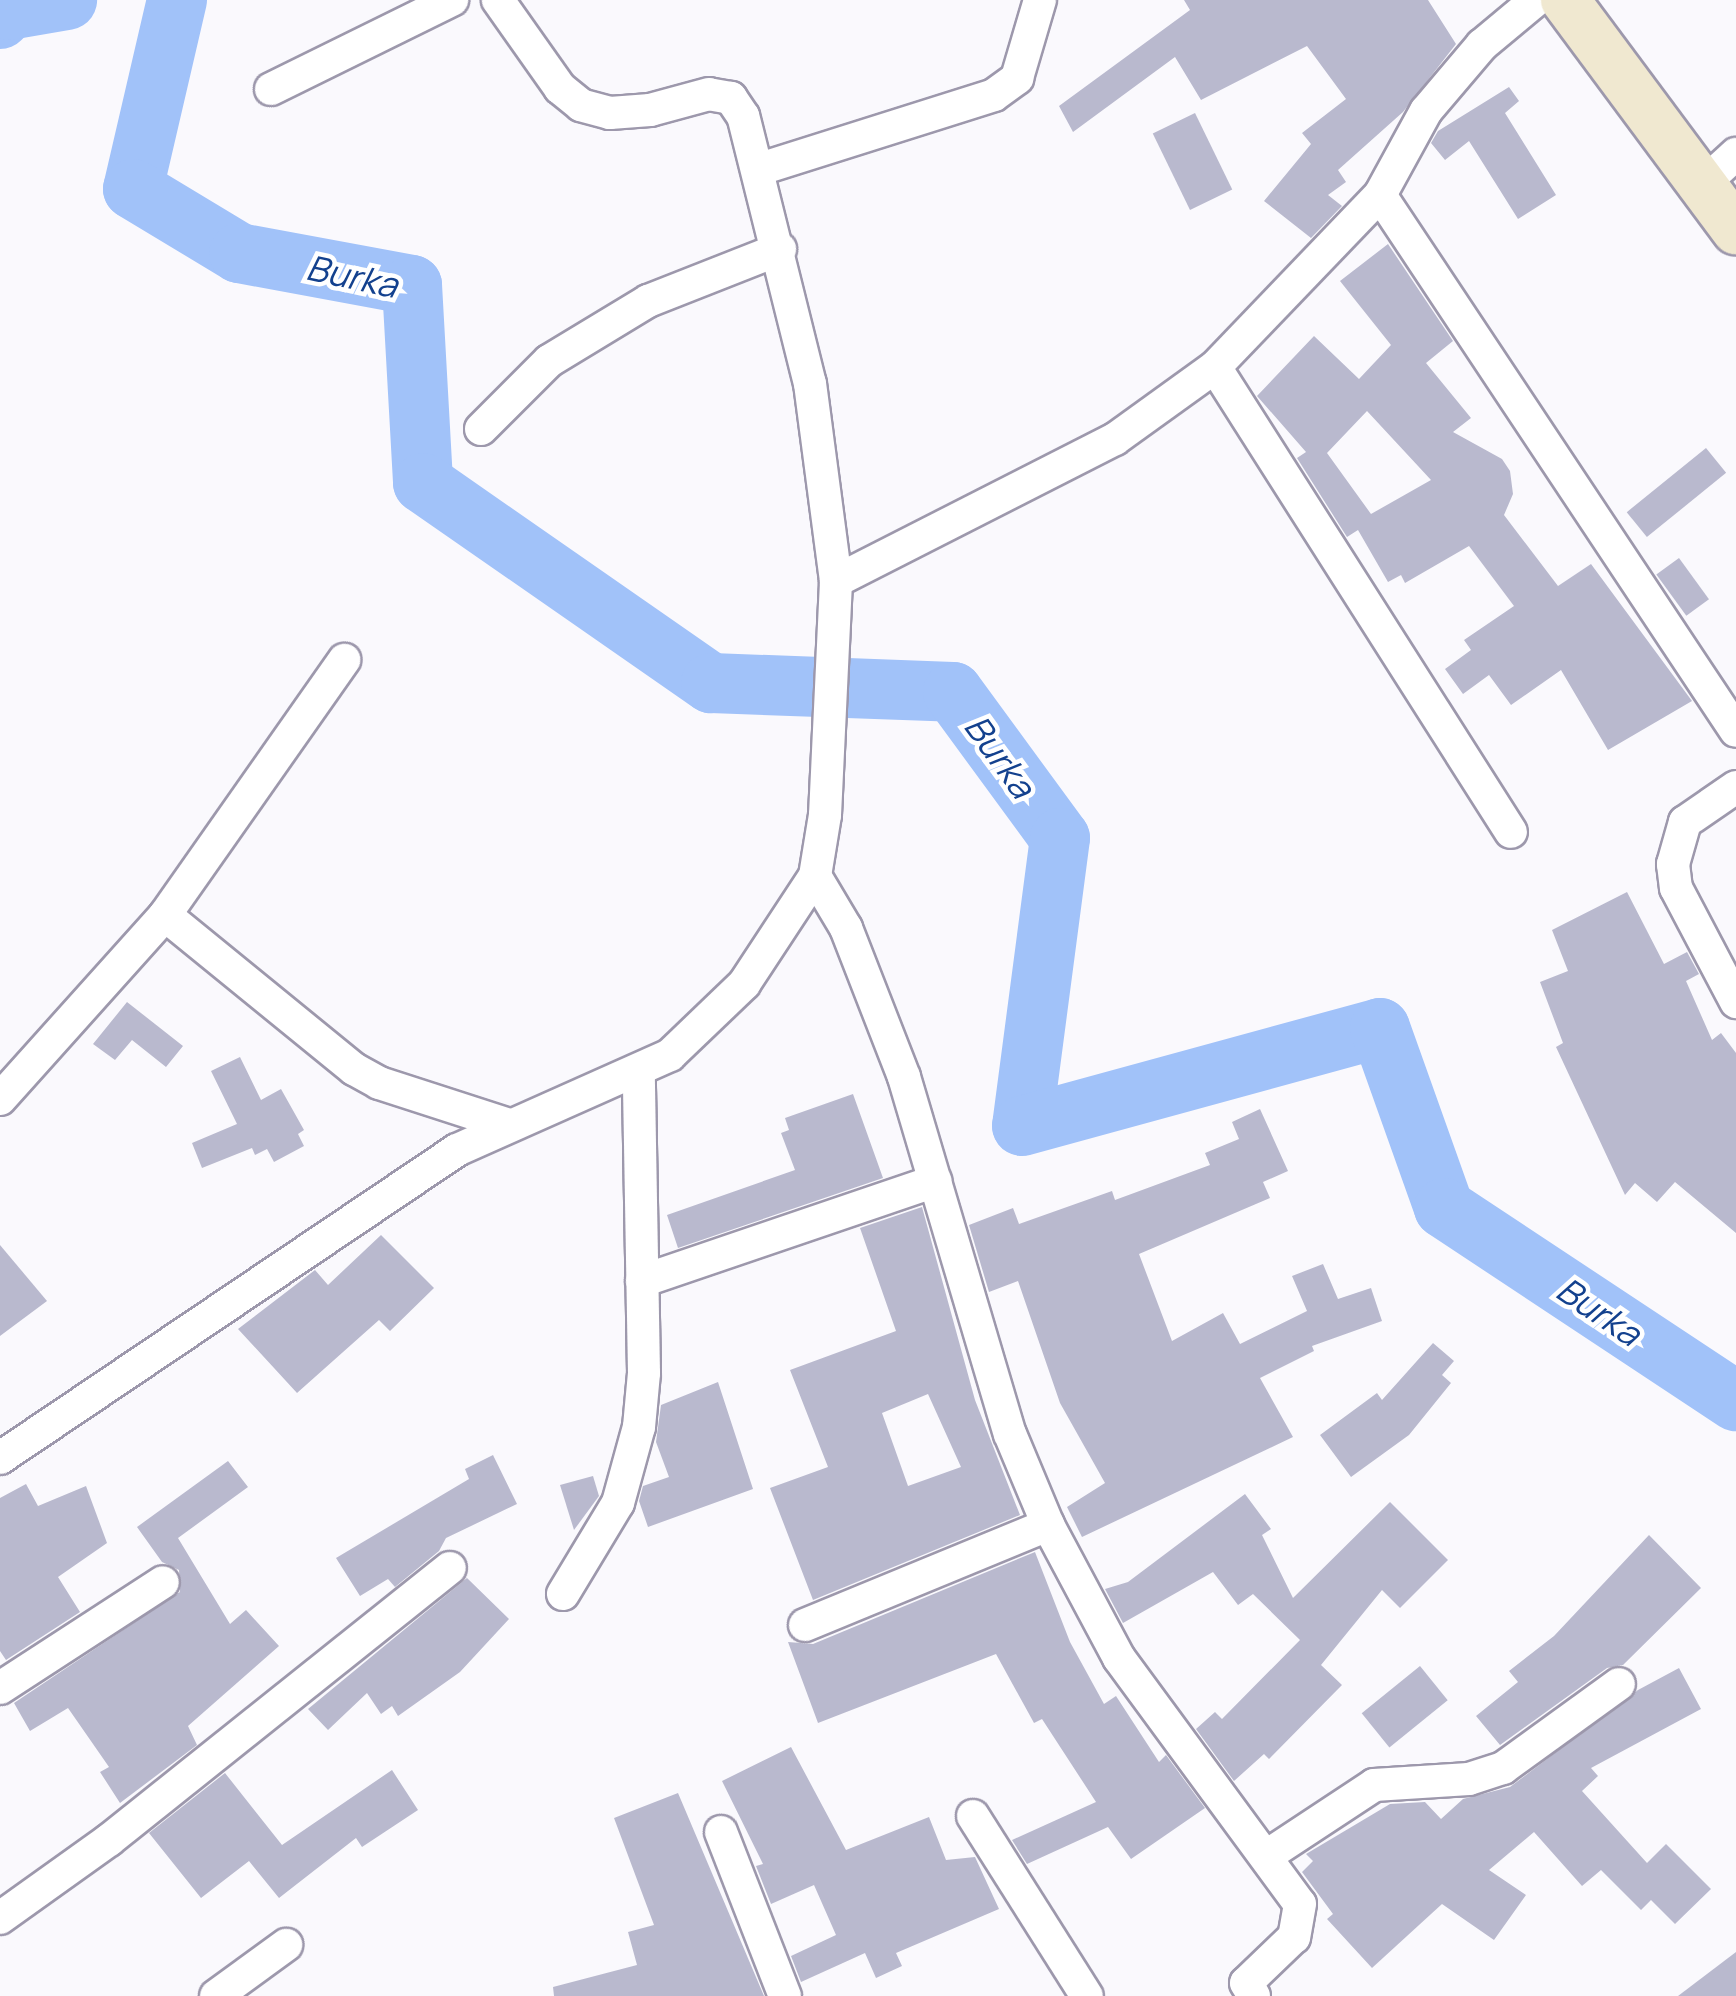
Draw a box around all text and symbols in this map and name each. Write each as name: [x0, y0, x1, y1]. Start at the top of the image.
water label: Burka: [303, 246, 401, 306]
water label: Burka: [956, 707, 1044, 805]
water label: Burka: [1549, 1268, 1649, 1354]

